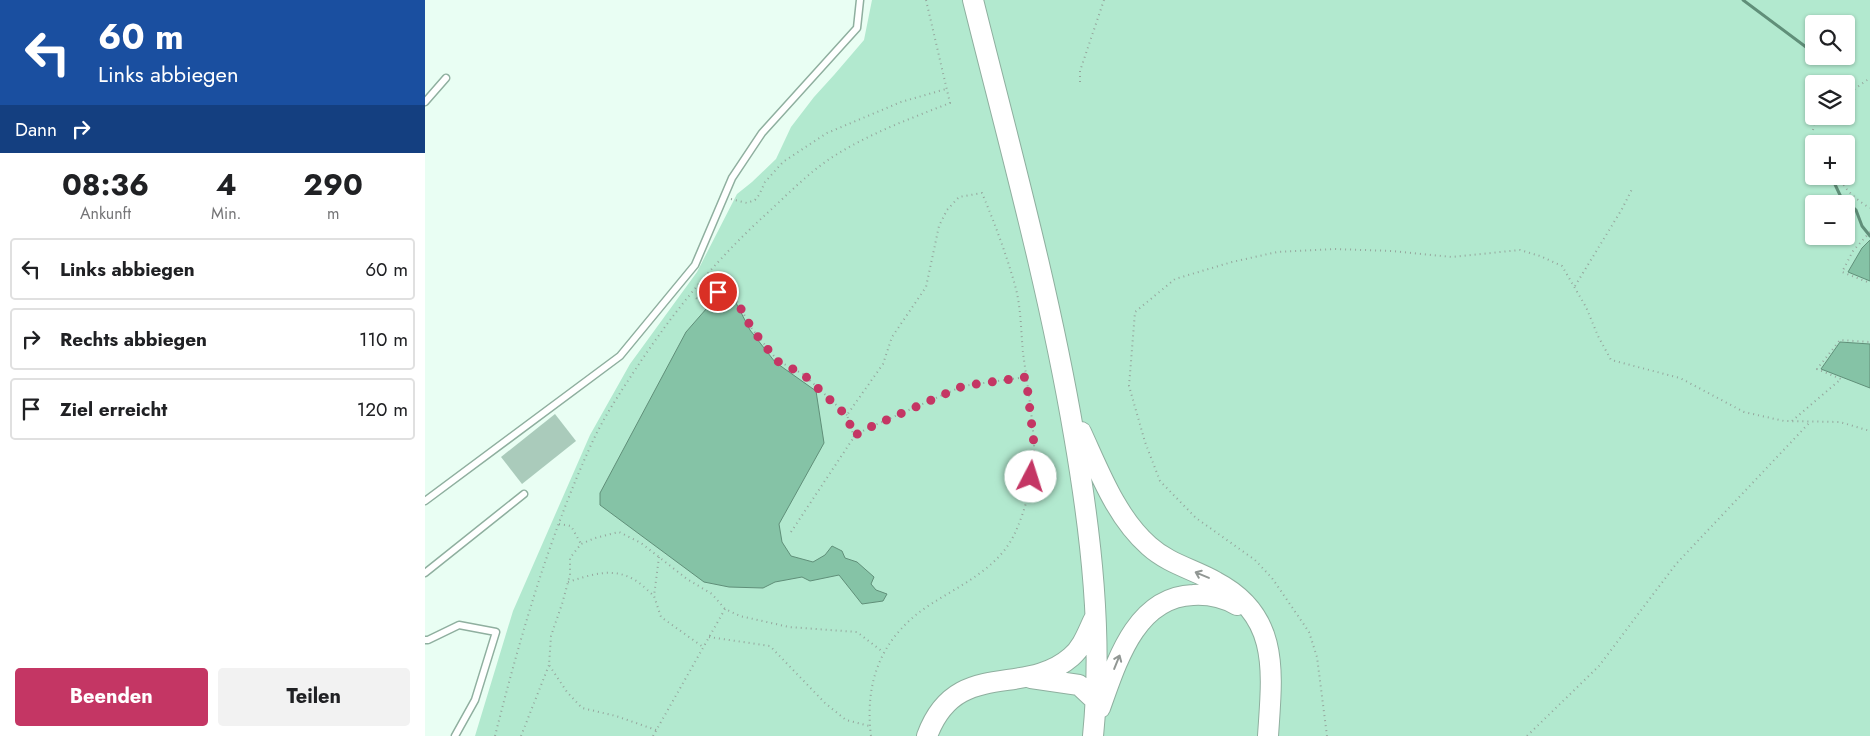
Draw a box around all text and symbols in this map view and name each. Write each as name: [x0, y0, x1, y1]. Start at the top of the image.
text: 60 m: [98, 12, 184, 62]
map controls: [1805, 15, 1855, 245]
button: search: [1805, 15, 1855, 65]
icon: left: [15, 20, 80, 85]
text: Links abbiegen: [98, 58, 238, 90]
button: layers: [1805, 75, 1855, 125]
icon: right: [67, 115, 95, 143]
text: Dann: [15, 116, 57, 143]
button: +: [1805, 135, 1855, 185]
text: 08:36: [62, 163, 149, 206]
text: 4: [216, 163, 237, 206]
text: 290: [303, 163, 363, 206]
button: −: [1805, 195, 1855, 245]
text: Ankunft: [80, 202, 131, 225]
text: Min.: [211, 202, 241, 225]
text: m: [327, 202, 339, 225]
icon: left: [17, 255, 45, 283]
text: Links abbiegen: [60, 256, 195, 283]
text: 60 m: [365, 256, 408, 283]
pin: [697, 271, 739, 313]
icon: arrive: [704, 278, 732, 306]
icon: right: [17, 325, 45, 353]
text: Rechts abbiegen: [60, 326, 207, 353]
text: 110 m: [359, 326, 408, 353]
icon: arrive: [17, 395, 45, 423]
text: Ziel erreicht: [60, 396, 167, 423]
text: 120 m: [357, 396, 408, 423]
position arrow: [1004, 450, 1056, 502]
one-way arrow: [1195, 570, 1210, 580]
one-way arrow: [1113, 655, 1122, 671]
button: Beenden: [15, 668, 208, 726]
button: Teilen: [218, 668, 410, 726]

